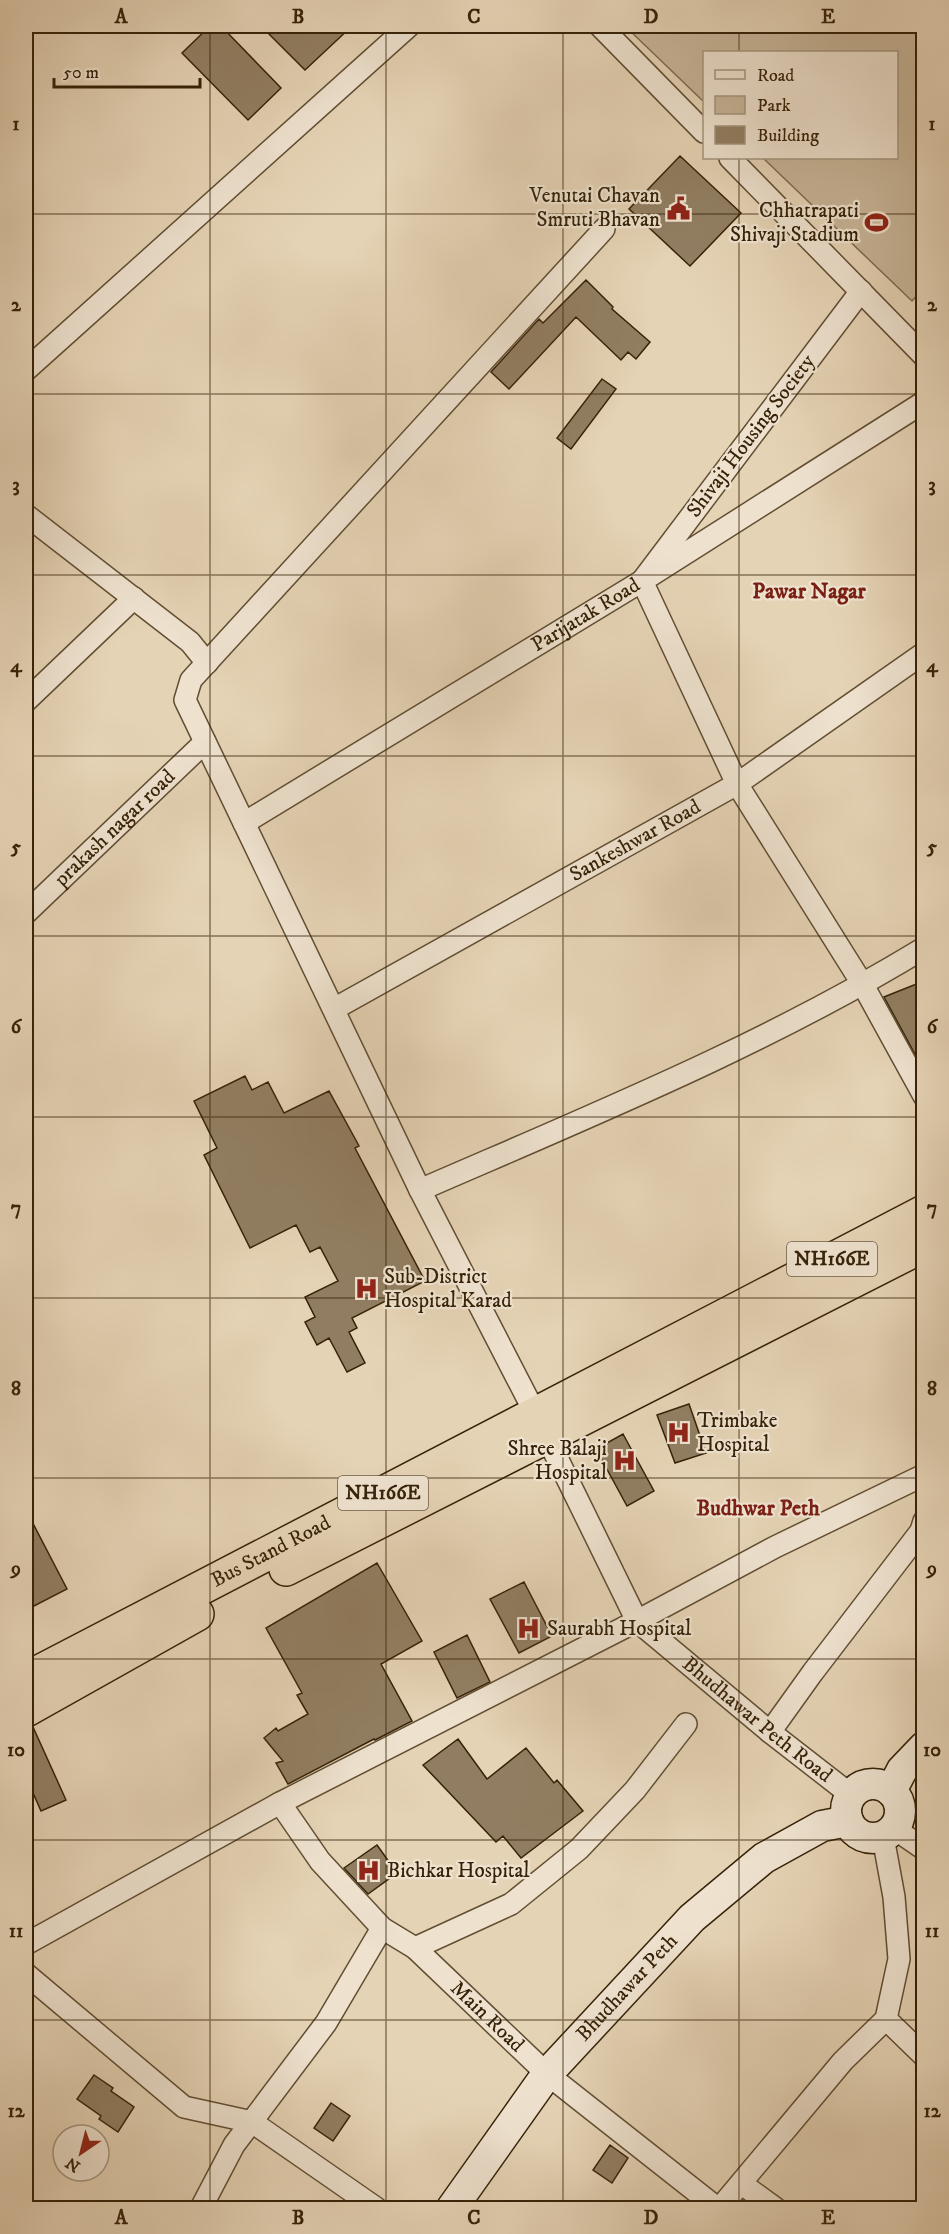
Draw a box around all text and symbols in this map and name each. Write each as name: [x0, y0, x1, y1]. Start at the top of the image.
text: A: [114, 5, 129, 30]
text: B: [292, 5, 304, 30]
text: C: [467, 5, 481, 30]
text: D: [644, 5, 659, 30]
text: E: [821, 5, 835, 30]
scale bar: [54, 51, 200, 89]
legend: [703, 51, 898, 159]
text: 50 m: [63, 62, 99, 84]
text: Road: [757, 65, 794, 87]
text: Park: [757, 95, 791, 117]
text: 1: [12, 112, 20, 137]
text: 1: [928, 112, 936, 137]
text: Building: [757, 125, 819, 147]
place label: Venutai Chavan Smruti Bhavan: [529, 183, 660, 233]
public building icon: Venutai Chavan Smruti Bhavan: [665, 195, 691, 221]
place label: Chhatrapati Shivaji Stadium: [730, 198, 859, 248]
sports icon: Chhatrapati Shivaji Stadium: [864, 210, 890, 236]
text: 2: [11, 293, 22, 318]
text: 2: [927, 293, 938, 318]
street label: Shivaji Housing Society: [681, 349, 821, 523]
text: 3: [12, 473, 20, 498]
text: 3: [928, 473, 936, 498]
street label: Parijatak Road: [527, 572, 645, 658]
district label: Pawar Nagar: [752, 578, 867, 605]
text: 4: [10, 654, 23, 679]
text: 4: [926, 654, 939, 679]
street label: prakash nagar road: [48, 764, 181, 893]
street label: Sankeshwar Road: [565, 794, 706, 888]
text: 5: [10, 835, 21, 860]
text: 5: [926, 835, 937, 860]
text: 6: [11, 1015, 23, 1040]
text: 6: [927, 1015, 939, 1040]
text: 7: [11, 1196, 21, 1221]
text: 7: [927, 1196, 937, 1221]
road number: NH166E: [787, 1242, 877, 1276]
place label: Sub-District Hospital Karad: [384, 1264, 512, 1314]
hospital icon: Sub-District Hospital Karad: [353, 1276, 379, 1302]
text: 8: [11, 1377, 21, 1402]
text: 8: [927, 1377, 937, 1402]
place label: Trimbake Hospital: [697, 1408, 778, 1458]
hospital icon: Trimbake Hospital: [666, 1420, 692, 1446]
place label: Shree Balaji Hospital: [507, 1436, 608, 1486]
hospital icon: Shree Balaji Hospital: [612, 1448, 638, 1474]
road number: NH166E: [338, 1476, 428, 1510]
district label: Budhwar Peth: [696, 1495, 820, 1522]
street label: Bus Stand Road: [207, 1510, 335, 1593]
text: 9: [9, 1557, 21, 1582]
text: 9: [925, 1557, 937, 1582]
hospital icon: Saurabh Hospital: [516, 1616, 542, 1642]
place label: Saurabh Hospital: [547, 1616, 692, 1642]
street label: Bhudhawar Peth Road: [677, 1651, 838, 1789]
text: 10: [7, 1738, 25, 1763]
text: 10: [923, 1738, 941, 1763]
hospital icon: Bichkar Hospital: [356, 1858, 382, 1884]
place label: Bichkar Hospital: [387, 1858, 530, 1884]
text: 11: [9, 1919, 23, 1944]
text: 11: [925, 1919, 939, 1944]
street label: Bhudhawar Peth: [571, 1928, 684, 2047]
street label: Main Road: [445, 1975, 530, 2059]
text: 12: [7, 2099, 26, 2124]
text: 12: [923, 2099, 942, 2124]
north arrow: [51, 2123, 111, 2183]
text: N: [62, 2153, 84, 2176]
text: A: [114, 2206, 129, 2231]
text: B: [292, 2206, 304, 2231]
text: C: [467, 2206, 481, 2231]
text: D: [644, 2206, 659, 2231]
text: E: [821, 2206, 835, 2231]

